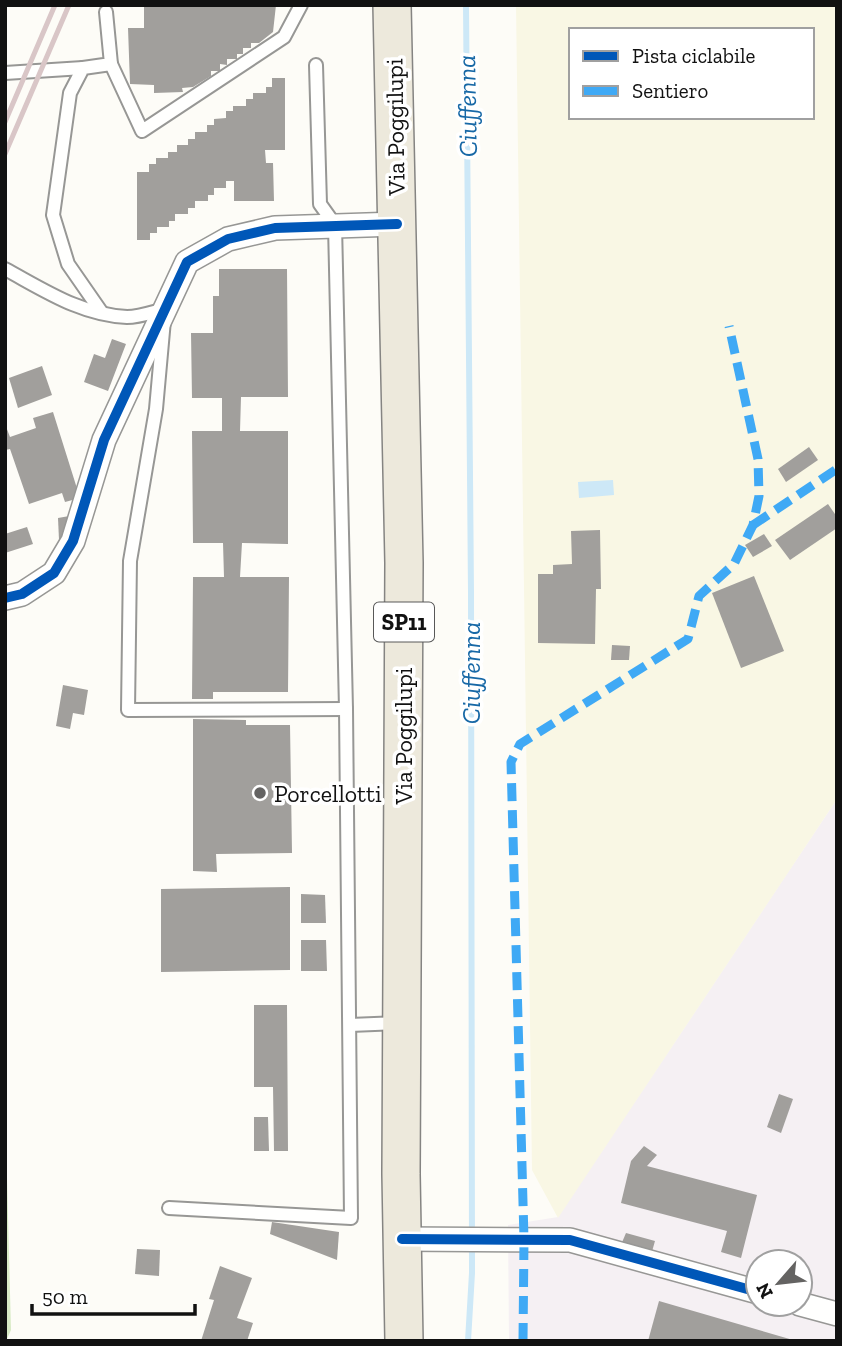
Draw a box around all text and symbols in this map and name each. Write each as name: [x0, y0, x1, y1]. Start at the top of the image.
legend: [569, 28, 814, 119]
text: Pista ciclabile: [632, 43, 756, 68]
water label: Ciuffenna: [450, 54, 484, 158]
street label: Via Poggilupi: [379, 58, 411, 197]
text: Sentiero: [632, 78, 708, 103]
road number: SP11: [374, 602, 434, 642]
water label: Ciuffenna: [455, 622, 487, 724]
street label: Via Poggilupi: [389, 667, 418, 806]
place label: Porcellotti: [274, 779, 382, 808]
marker: Porcellotti: [252, 785, 268, 801]
north arrow: [744, 1248, 814, 1318]
scale bar: [32, 1272, 194, 1316]
text: N: [751, 1279, 778, 1303]
text: 50 m: [42, 1284, 88, 1309]

